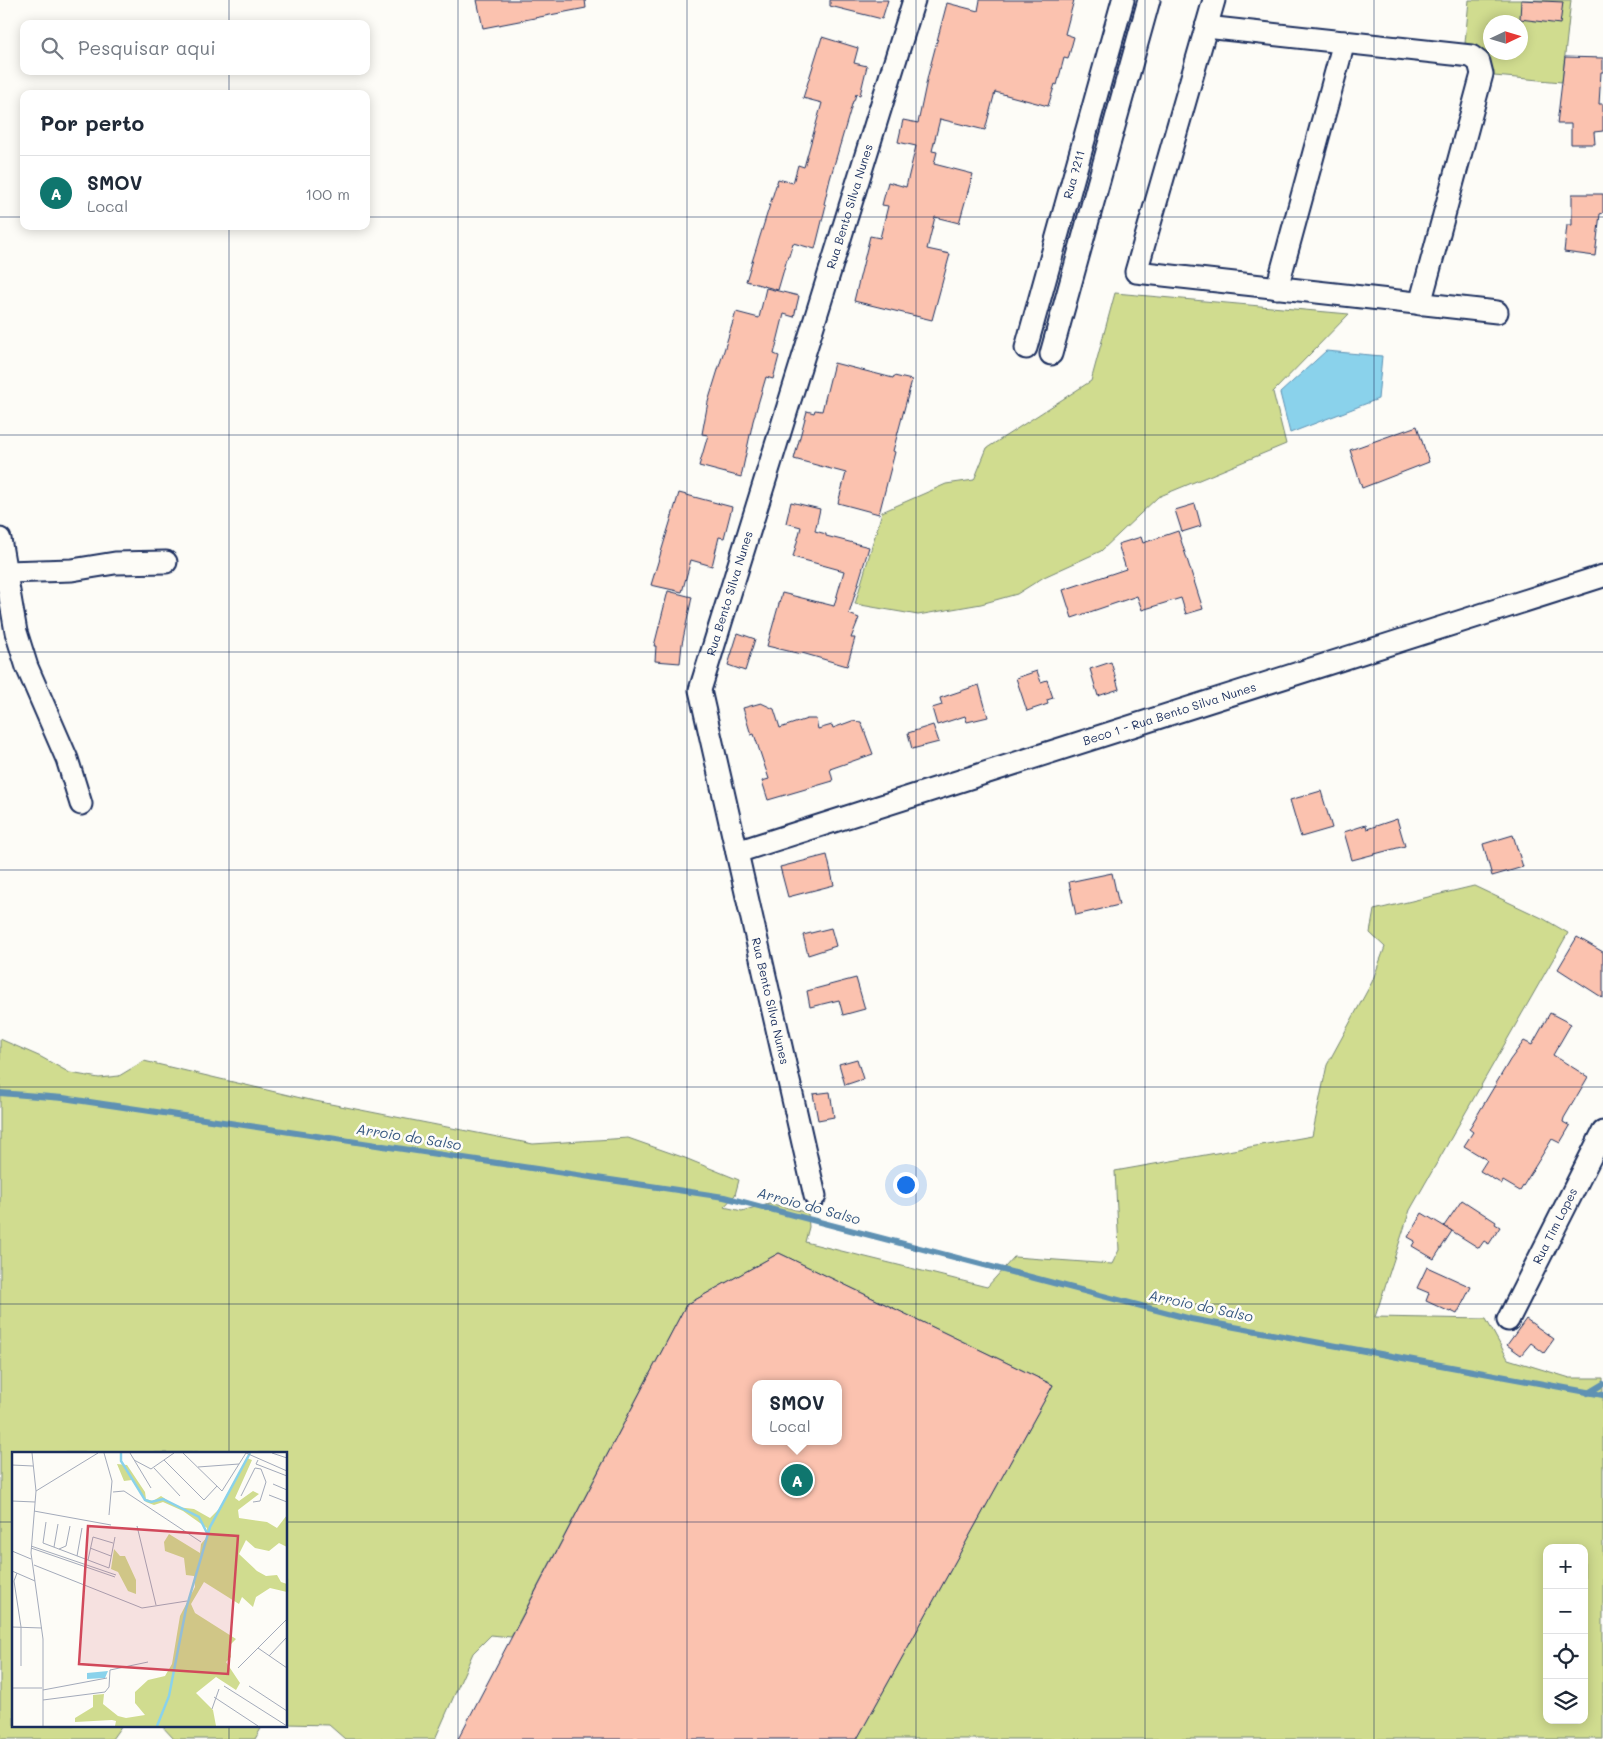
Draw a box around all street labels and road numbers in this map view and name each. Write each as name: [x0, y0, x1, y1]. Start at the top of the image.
street label: Rua Bento Silva Nunes: [822, 142, 876, 271]
street label: Rua 7211: [1059, 148, 1088, 200]
street label: Rua Bento Silva Nunes: [702, 529, 756, 658]
street label: Beco 1 - Rua Bento Silva Nunes: [1081, 678, 1258, 748]
street label: Rua Bento Silva Nunes: [749, 936, 793, 1066]
street label: Rua Tim Lopes: [1528, 1185, 1581, 1267]

